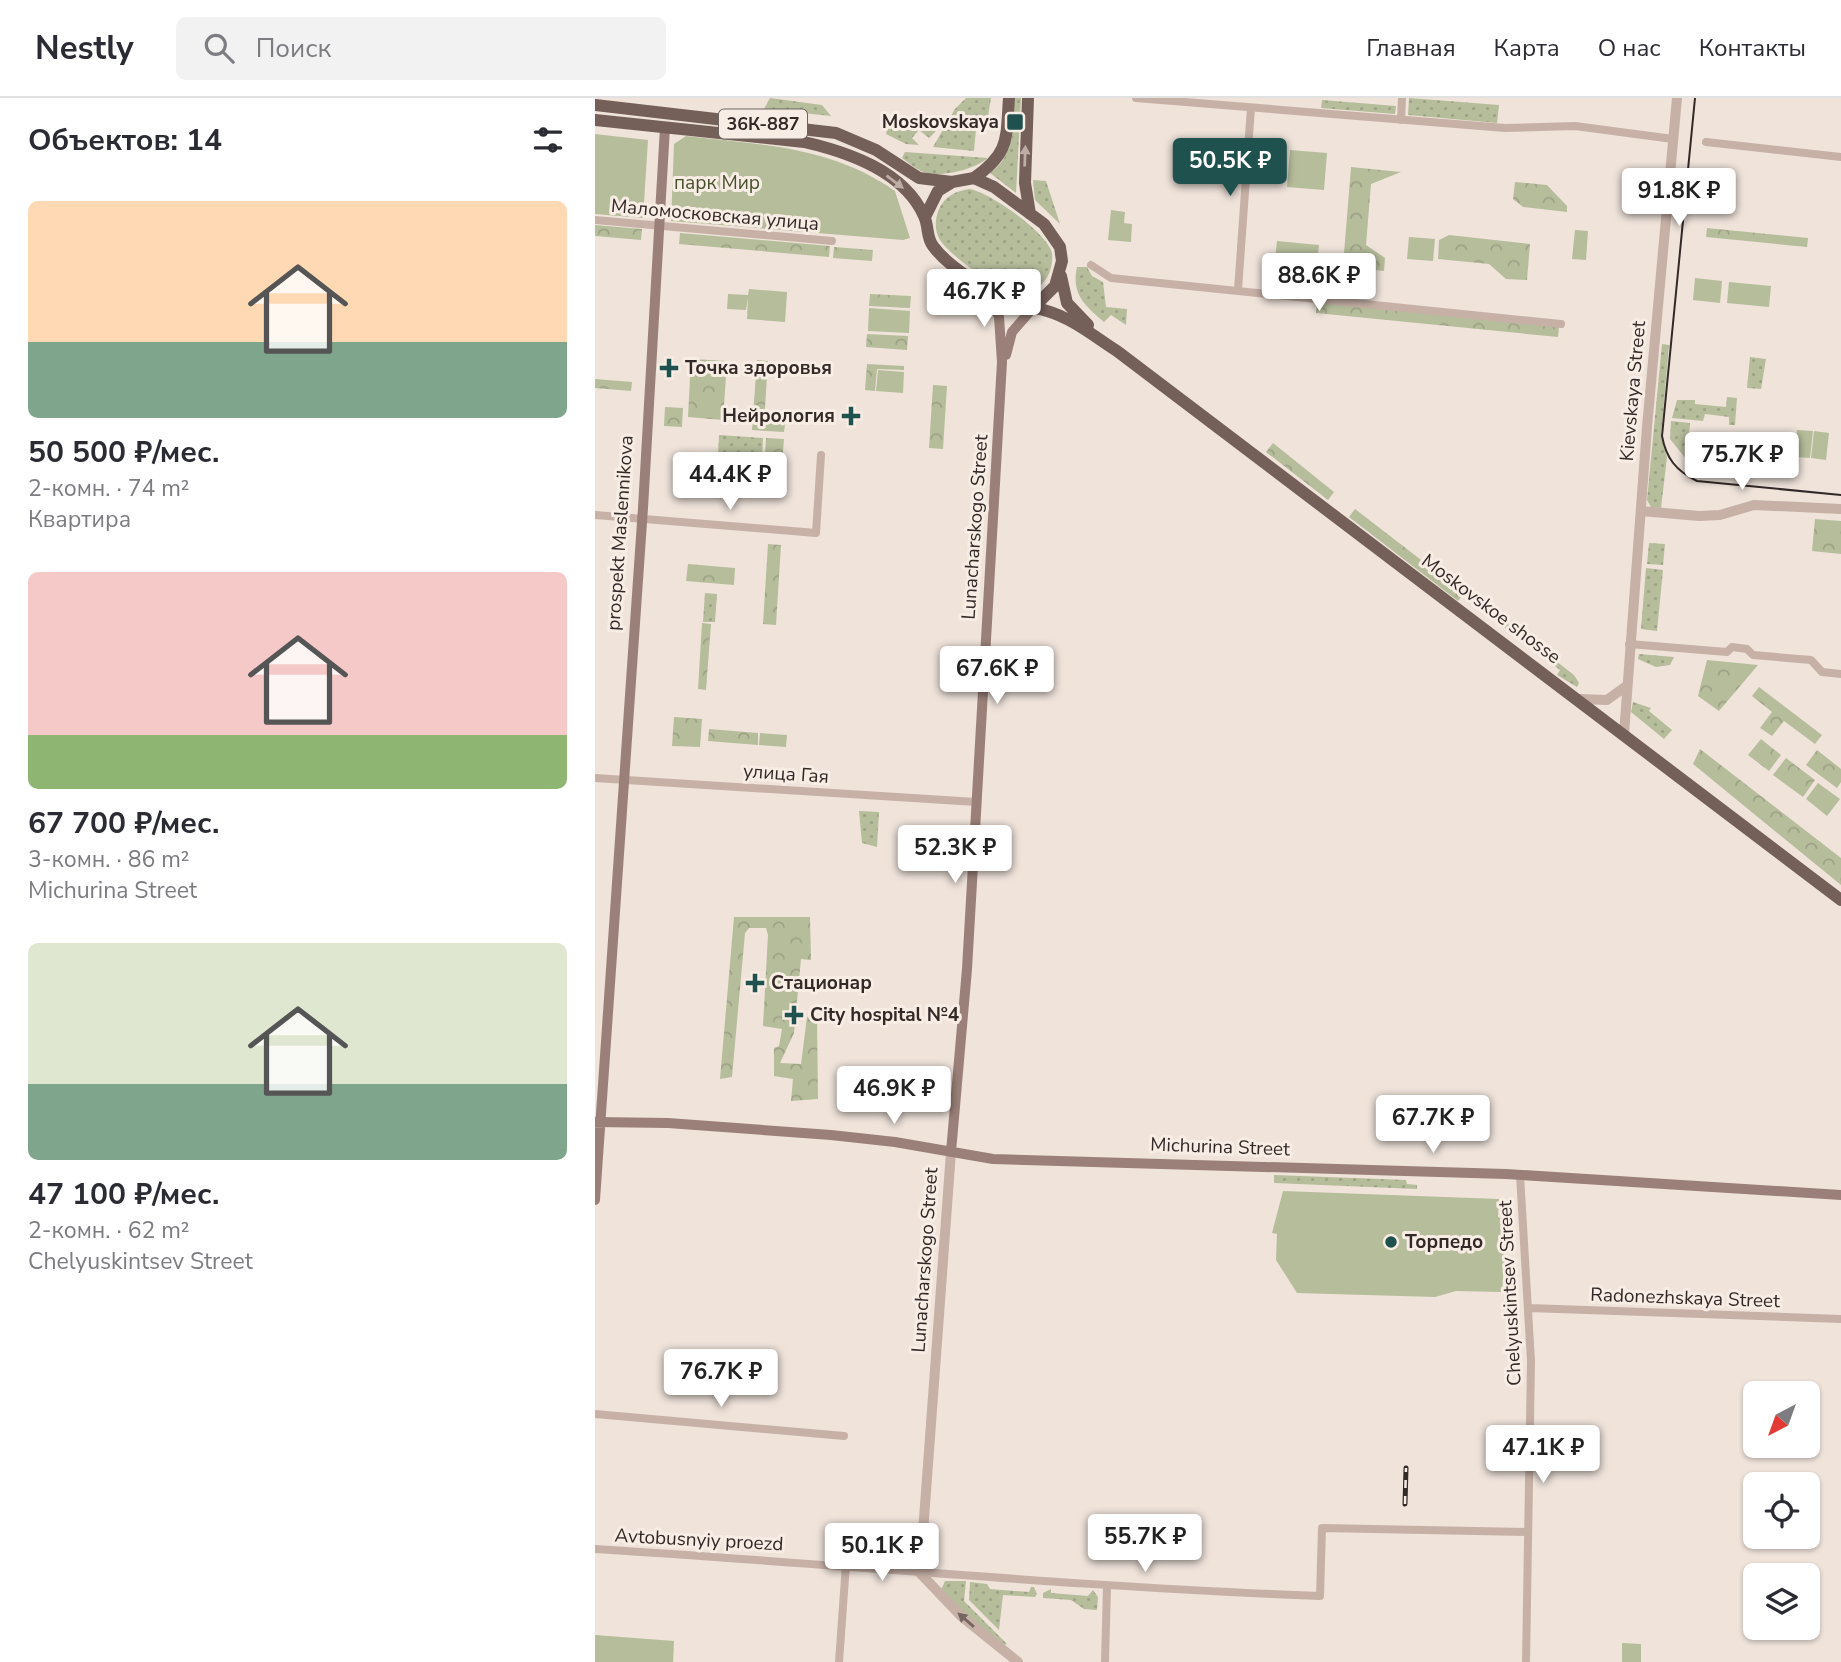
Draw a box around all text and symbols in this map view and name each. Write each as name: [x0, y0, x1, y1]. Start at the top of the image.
search box: [176, 17, 666, 80]
text: Nestly: [35, 26, 134, 71]
icon: search: [200, 29, 238, 67]
text: Поиск: [256, 31, 331, 66]
text: Главная: [1366, 32, 1456, 64]
text: Карта: [1494, 32, 1560, 64]
text: О нас: [1598, 32, 1661, 64]
text: Контакты: [1699, 32, 1806, 64]
place label: Moskovskaya: [882, 109, 999, 135]
road number: 36К-887: [719, 110, 807, 139]
marker: Moskovskaya: [1005, 112, 1025, 132]
text: Объектов: 14: [28, 120, 222, 161]
icon: filters: [529, 121, 567, 159]
pin: 50.5K ₽: [1165, 139, 1295, 198]
one-way arrow: [1020, 145, 1031, 167]
text: 50.5K ₽: [1189, 145, 1271, 176]
pin: 91.8K ₽: [1614, 169, 1744, 228]
park label: парк Мир: [674, 170, 760, 196]
one-way arrow: [886, 175, 904, 189]
text: 91.8K ₽: [1638, 175, 1720, 206]
street label: Маломосковская улица: [610, 193, 820, 237]
icon: home: [235, 246, 361, 372]
pin: 88.6K ₽: [1254, 254, 1384, 313]
text: 88.6K ₽: [1278, 260, 1360, 291]
pin: 46.7K ₽: [919, 270, 1049, 329]
text: 46.7K ₽: [943, 276, 1025, 307]
street label: Kievskaya Street: [1614, 319, 1652, 462]
place label: Точка здоровья: [685, 355, 832, 381]
marker: Точка здоровья: [659, 358, 679, 378]
place label: Нейрология: [722, 403, 835, 429]
marker: Нейрология: [841, 406, 861, 426]
text: 50 500 ₽/мес.: [28, 432, 219, 473]
pin: 75.7K ₽: [1677, 432, 1807, 492]
street label: Lunacharskogo Street: [956, 433, 994, 620]
street label: prospekt Maslennikova: [600, 434, 640, 632]
text: 75.7K ₽: [1701, 439, 1783, 470]
pin: 44.4K ₽: [665, 452, 795, 512]
text: 44.4K ₽: [689, 459, 771, 490]
text: 2-комн. · 74 m²: [28, 473, 190, 504]
text: Квартира: [28, 504, 131, 535]
street label: Moskovskoe shosse: [1416, 548, 1566, 670]
icon: home: [235, 617, 361, 743]
pin: 67.6K ₽: [932, 646, 1062, 706]
text: 67.6K ₽: [956, 653, 1038, 684]
street label: улица Гая: [742, 758, 830, 790]
text: 67 700 ₽/мес.: [28, 803, 219, 844]
pin: 52.3K ₽: [890, 826, 1020, 885]
text: 52.3K ₽: [914, 832, 996, 863]
text: 3-комн. · 86 m²: [28, 844, 190, 875]
text: Michurina Street: [28, 875, 197, 906]
place label: Стационар: [771, 970, 872, 996]
marker: Стационар: [745, 973, 765, 993]
icon: home: [235, 988, 361, 1114]
place label: City hospital №4: [810, 1002, 959, 1028]
marker: City hospital №4: [784, 1005, 804, 1025]
pin: 46.9K ₽: [829, 1066, 959, 1126]
text: 46.9K ₽: [853, 1073, 935, 1104]
pin: 67.7K ₽: [1368, 1096, 1498, 1155]
text: 67.7K ₽: [1392, 1102, 1474, 1133]
street label: Michurina Street: [1150, 1132, 1291, 1162]
street label: Lunacharskogo Street: [906, 1166, 944, 1353]
text: 47 100 ₽/мес.: [28, 1174, 219, 1215]
street label: Chelyuskintsev Street: [1492, 1199, 1528, 1386]
text: 2-комн. · 62 m²: [28, 1215, 190, 1246]
place label: Торпедо: [1405, 1229, 1483, 1255]
marker: Торпедо: [1383, 1234, 1399, 1250]
text: Chelyuskintsev Street: [28, 1246, 253, 1277]
street label: Radonezhskaya Street: [1590, 1282, 1781, 1314]
pin: 76.7K ₽: [656, 1350, 786, 1409]
text: 76.7K ₽: [680, 1356, 762, 1387]
north arrow: [1743, 1381, 1820, 1458]
map controls: [1743, 1381, 1820, 1640]
pin: 47.1K ₽: [1478, 1426, 1608, 1485]
text: 47.1K ₽: [1502, 1432, 1584, 1463]
button: locate: [1743, 1472, 1820, 1549]
pin: 55.7K ₽: [1080, 1514, 1210, 1574]
text: 55.7K ₽: [1104, 1521, 1186, 1552]
street label: Avtobusnyiy proezd: [614, 1523, 784, 1557]
pin: 50.1K ₽: [817, 1524, 947, 1583]
text: 50.1K ₽: [841, 1530, 923, 1561]
button: layers: [1743, 1563, 1820, 1640]
one-way arrow: [958, 1613, 975, 1628]

